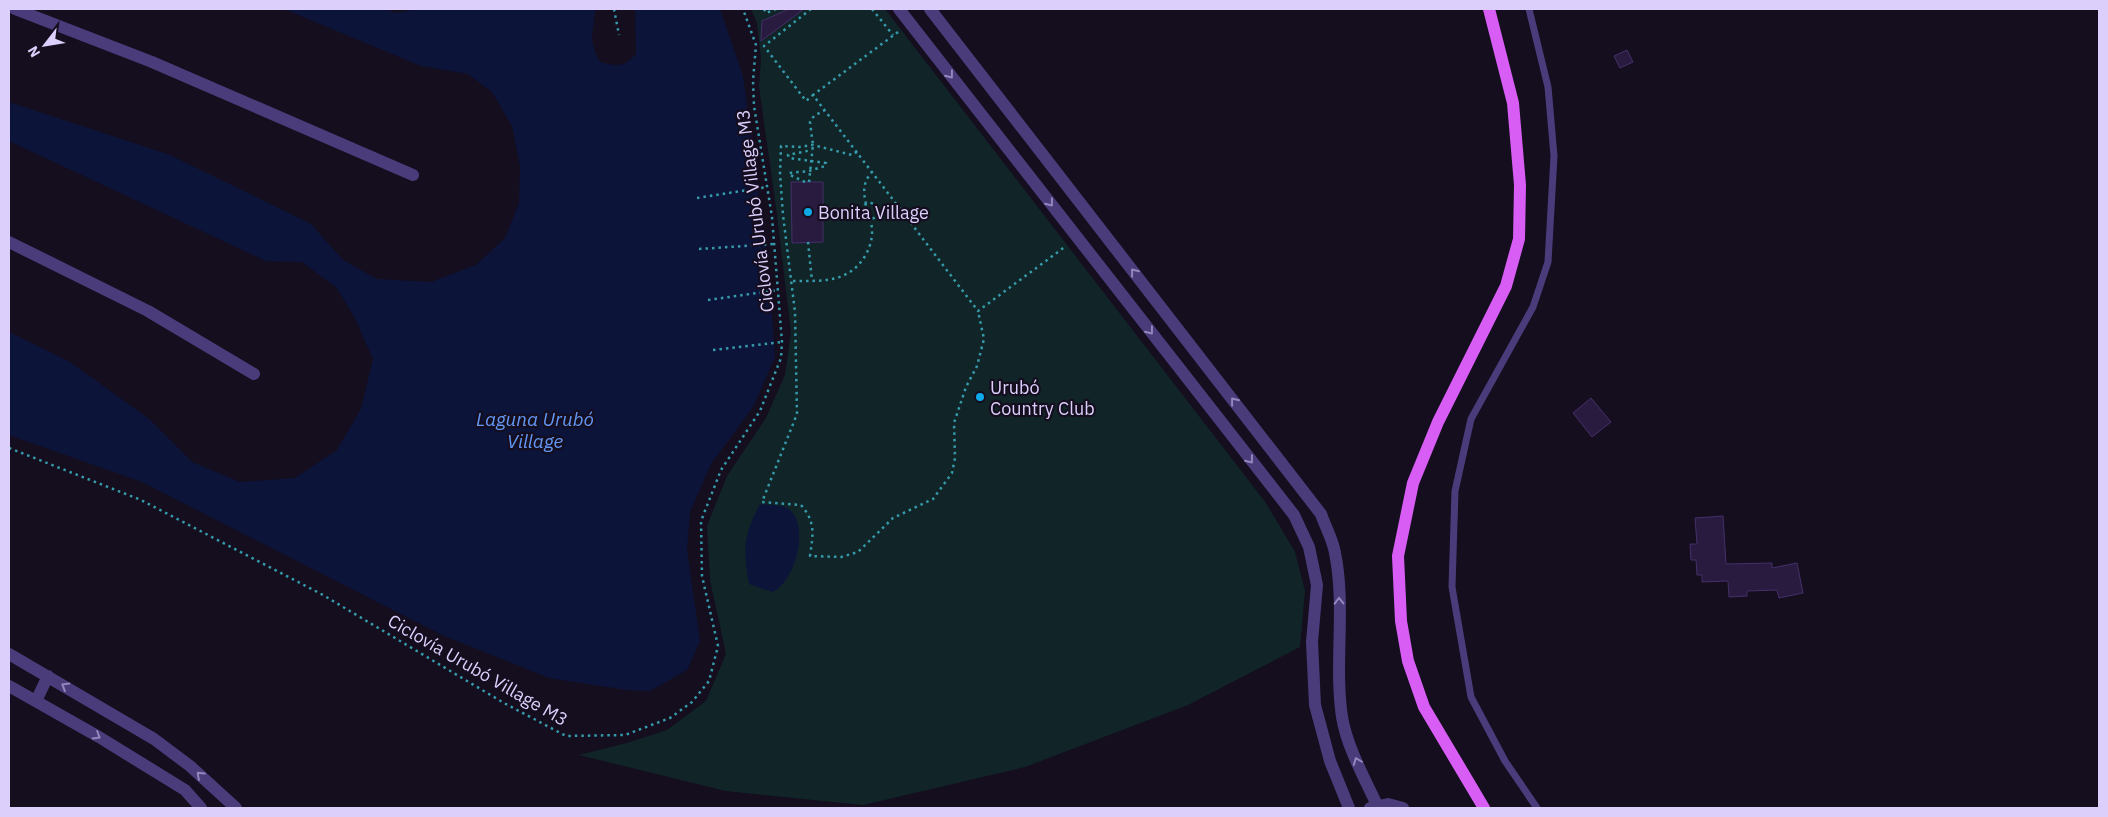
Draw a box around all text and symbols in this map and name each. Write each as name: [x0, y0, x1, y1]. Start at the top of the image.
north arrow: [20, 20, 70, 70]
text: N: [24, 43, 44, 61]
one-way arrow: [945, 69, 953, 78]
street label: Ciclovía Urubó Village M3: [731, 108, 779, 314]
one-way arrow: [1045, 197, 1053, 206]
place label: Bonita Village: [818, 201, 929, 224]
marker: Bonita Village: [802, 206, 814, 218]
one-way arrow: [1132, 269, 1140, 278]
one-way arrow: [1145, 326, 1154, 335]
place label: Urubó Country Club: [990, 376, 1095, 420]
marker: Urubó Country Club: [974, 391, 986, 403]
one-way arrow: [1231, 398, 1239, 407]
water label: Laguna Urubó Village: [476, 407, 594, 453]
one-way arrow: [1245, 454, 1254, 463]
one-way arrow: [1334, 597, 1345, 605]
street label: Ciclovía Urubó Village M3: [384, 609, 572, 731]
one-way arrow: [61, 682, 70, 692]
one-way arrow: [91, 729, 100, 739]
one-way arrow: [1352, 757, 1363, 766]
one-way arrow: [196, 772, 205, 781]

